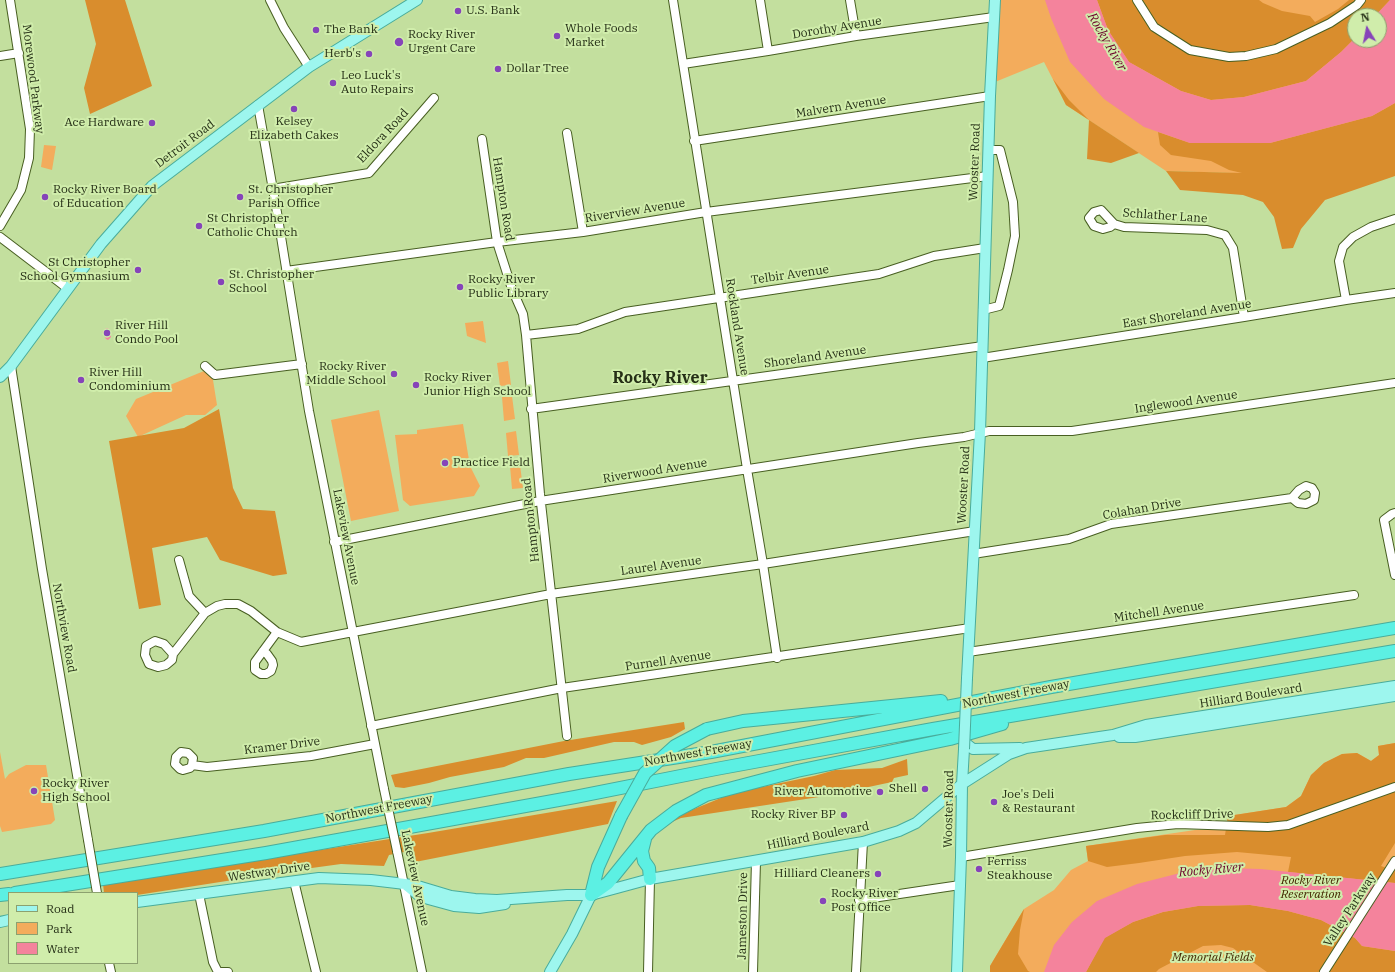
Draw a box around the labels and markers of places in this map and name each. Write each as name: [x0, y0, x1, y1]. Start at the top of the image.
place label: U.S. Bank: [466, 4, 520, 18]
marker: U.S. Bank: [453, 6, 463, 16]
place label: Whole Foods Market: [565, 22, 638, 50]
place label: The Bank: [324, 23, 378, 37]
marker: The Bank: [311, 25, 321, 35]
place label: Rocky River Urgent Care: [408, 28, 476, 56]
marker: Whole Foods Market: [552, 31, 562, 41]
marker: Rocky River Urgent Care: [393, 36, 405, 48]
place label: Herb's: [324, 47, 361, 61]
marker: Herb's: [364, 49, 374, 59]
place label: Dollar Tree: [506, 62, 569, 76]
marker: Dollar Tree: [493, 64, 503, 74]
place label: Leo Luck's Auto Repairs: [341, 69, 414, 97]
marker: Leo Luck's Auto Repairs: [328, 78, 338, 88]
marker: Kelsey Elizabeth Cakes: [289, 104, 299, 114]
place label: Kelsey Elizabeth Cakes: [249, 115, 339, 143]
place label: Ace Hardware: [64, 116, 144, 130]
marker: Ace Hardware: [147, 118, 157, 128]
place label: Rocky River Board of Education: [53, 183, 157, 211]
place label: St. Christopher Parish Office: [248, 183, 333, 211]
marker: Rocky River Board of Education: [40, 192, 50, 202]
marker: St. Christopher Parish Office: [235, 192, 245, 202]
place label: St Christopher Catholic Church: [207, 212, 298, 240]
marker: St Christopher Catholic Church: [194, 221, 204, 231]
place label: St Christopher School Gymnasium: [20, 256, 130, 284]
marker: St Christopher School Gymnasium: [133, 265, 143, 275]
place label: St. Christopher School: [229, 268, 314, 296]
place label: Rocky River Public Library: [468, 273, 548, 301]
marker: St. Christopher School: [216, 277, 226, 287]
marker: Rocky River Public Library: [455, 282, 465, 292]
place label: River Hill Condo Pool: [115, 319, 178, 347]
marker: River Hill Condo Pool: [102, 328, 112, 338]
place label: Rocky River Middle School: [306, 360, 386, 388]
place label: River Hill Condominium: [89, 366, 171, 394]
marker: Rocky River Middle School: [389, 369, 399, 379]
place label: Rocky River Junior High School: [424, 371, 531, 399]
marker: River Hill Condominium: [76, 375, 86, 385]
marker: Rocky River Junior High School: [411, 380, 421, 390]
place label: Practice Field: [453, 456, 530, 470]
marker: Practice Field: [440, 458, 450, 468]
place label: Rocky River High School: [42, 777, 110, 805]
place label: Shell: [889, 782, 917, 796]
marker: Shell: [920, 784, 930, 794]
place label: River Automotive: [774, 785, 872, 799]
marker: Rocky River High School: [29, 786, 39, 796]
marker: River Automotive: [875, 787, 885, 797]
place label: Joe's Deli & Restaurant: [1002, 788, 1075, 816]
marker: Joe's Deli & Restaurant: [989, 797, 999, 807]
place label: Rocky River BP: [751, 808, 836, 822]
marker: Rocky River BP: [839, 810, 849, 820]
place label: Ferriss Steakhouse: [987, 855, 1052, 883]
marker: Ferriss Steakhouse: [974, 864, 984, 874]
place label: Hilliard Cleaners: [774, 867, 870, 881]
marker: Hilliard Cleaners: [873, 869, 883, 879]
place label: Rocky River Post Office: [831, 887, 898, 915]
marker: Rocky River Post Office: [818, 896, 828, 906]

